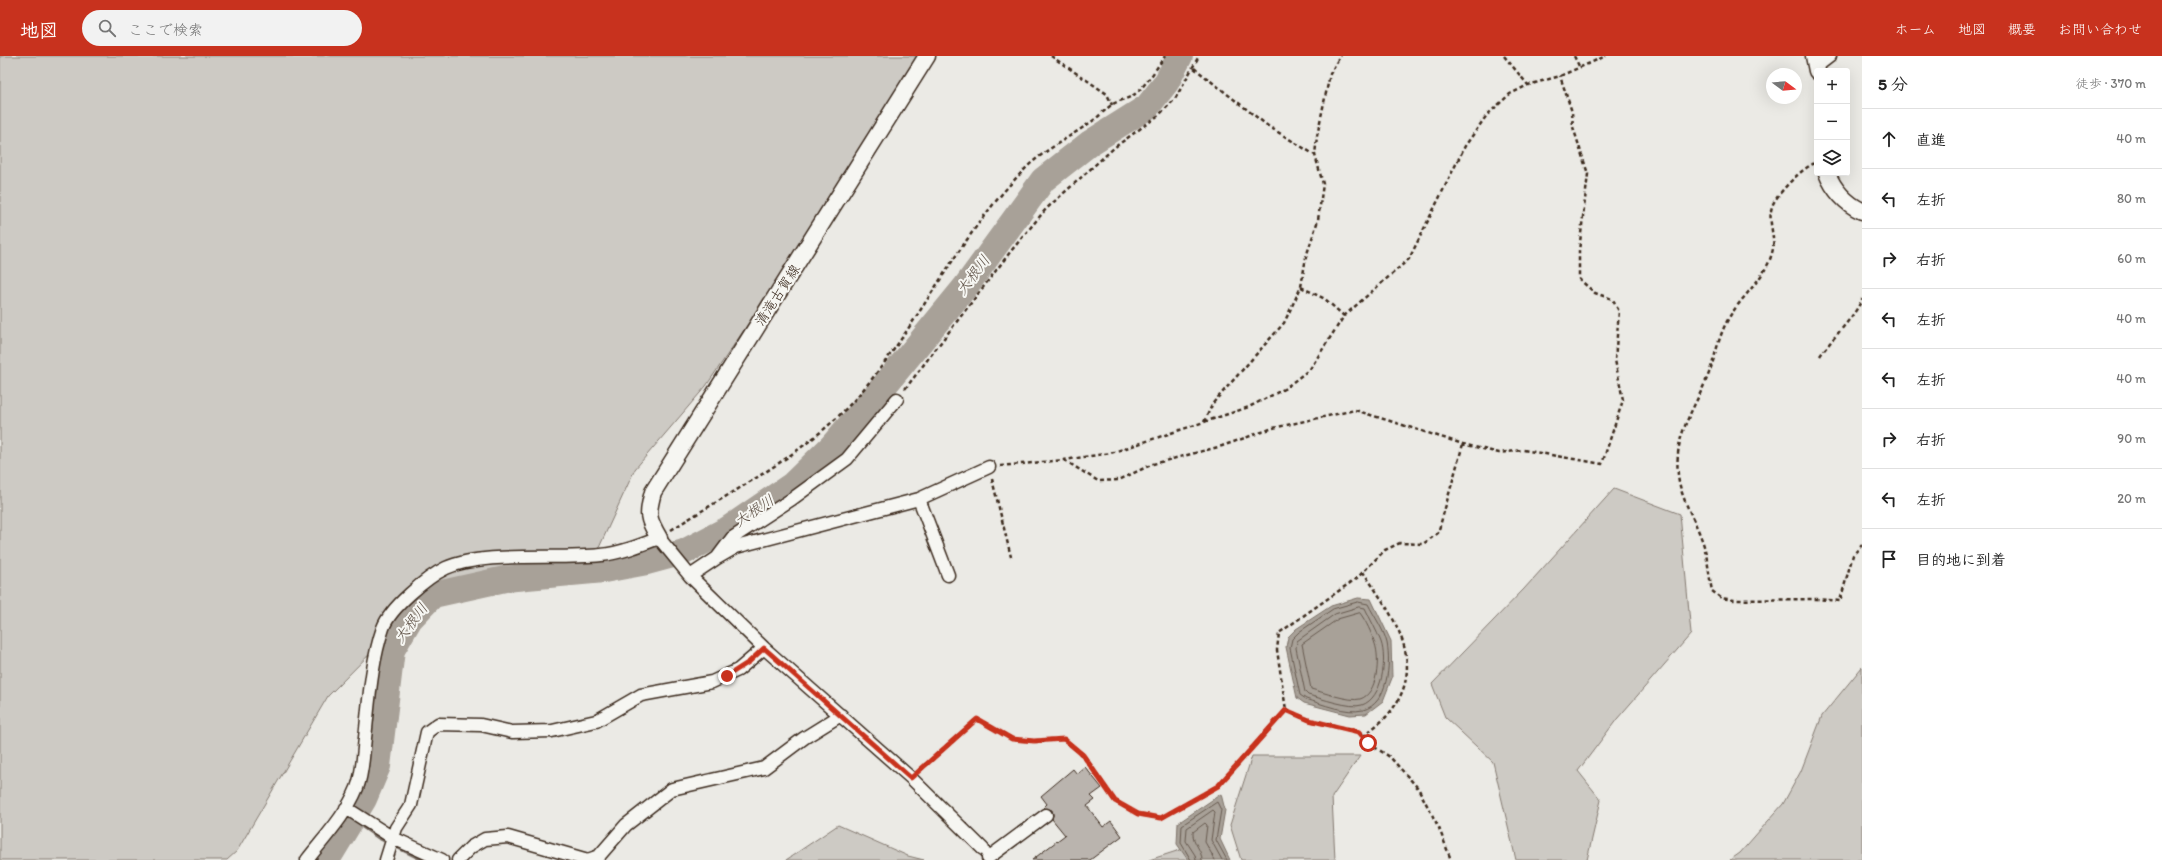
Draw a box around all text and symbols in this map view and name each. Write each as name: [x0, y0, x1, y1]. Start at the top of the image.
search box: [82, 10, 362, 46]
icon: search: [96, 17, 118, 39]
text: 地図: [20, 19, 58, 42]
text: ここで検索: [128, 21, 203, 39]
text: ホーム: [1895, 21, 1936, 38]
text: 地図: [1958, 21, 1986, 38]
text: 概要: [2008, 21, 2036, 38]
text: お問い合わせ: [2058, 21, 2142, 38]
north arrow: [1766, 68, 1802, 104]
map controls: [1814, 68, 1850, 176]
button: +: [1814, 68, 1850, 104]
text: 5 分: [1878, 74, 1908, 94]
text: 徒歩 · 370 m: [2076, 76, 2146, 91]
button: −: [1814, 104, 1850, 140]
icon: ahead: [1878, 128, 1900, 150]
text: 直進: [1916, 131, 1946, 149]
text: 40 m: [2116, 131, 2146, 146]
button: layers: [1814, 140, 1850, 176]
icon: left: [1878, 188, 1900, 210]
text: 左折: [1916, 191, 1946, 209]
text: 80 m: [2117, 191, 2146, 206]
icon: right: [1878, 248, 1900, 270]
text: 右折: [1916, 251, 1946, 269]
text: 60 m: [2117, 251, 2146, 266]
water label: 大根川: [952, 252, 994, 298]
street label: 清滝古賀線: [751, 261, 804, 329]
icon: left: [1878, 308, 1900, 330]
text: 左折: [1916, 311, 1946, 329]
text: 40 m: [2116, 311, 2146, 326]
icon: left: [1878, 368, 1900, 390]
text: 左折: [1916, 371, 1946, 389]
text: 40 m: [2116, 371, 2146, 386]
icon: right: [1878, 428, 1900, 450]
text: 右折: [1916, 431, 1946, 449]
text: 90 m: [2117, 431, 2146, 446]
icon: left: [1878, 488, 1900, 510]
water label: 大根川: [730, 491, 778, 531]
text: 左折: [1916, 491, 1946, 509]
text: 20 m: [2117, 491, 2146, 506]
icon: arrive: [1878, 548, 1900, 570]
text: 目的地に到着: [1916, 551, 2006, 569]
water label: 大根川: [390, 600, 432, 646]
route end: [718, 667, 736, 685]
route start: [1359, 734, 1377, 752]

